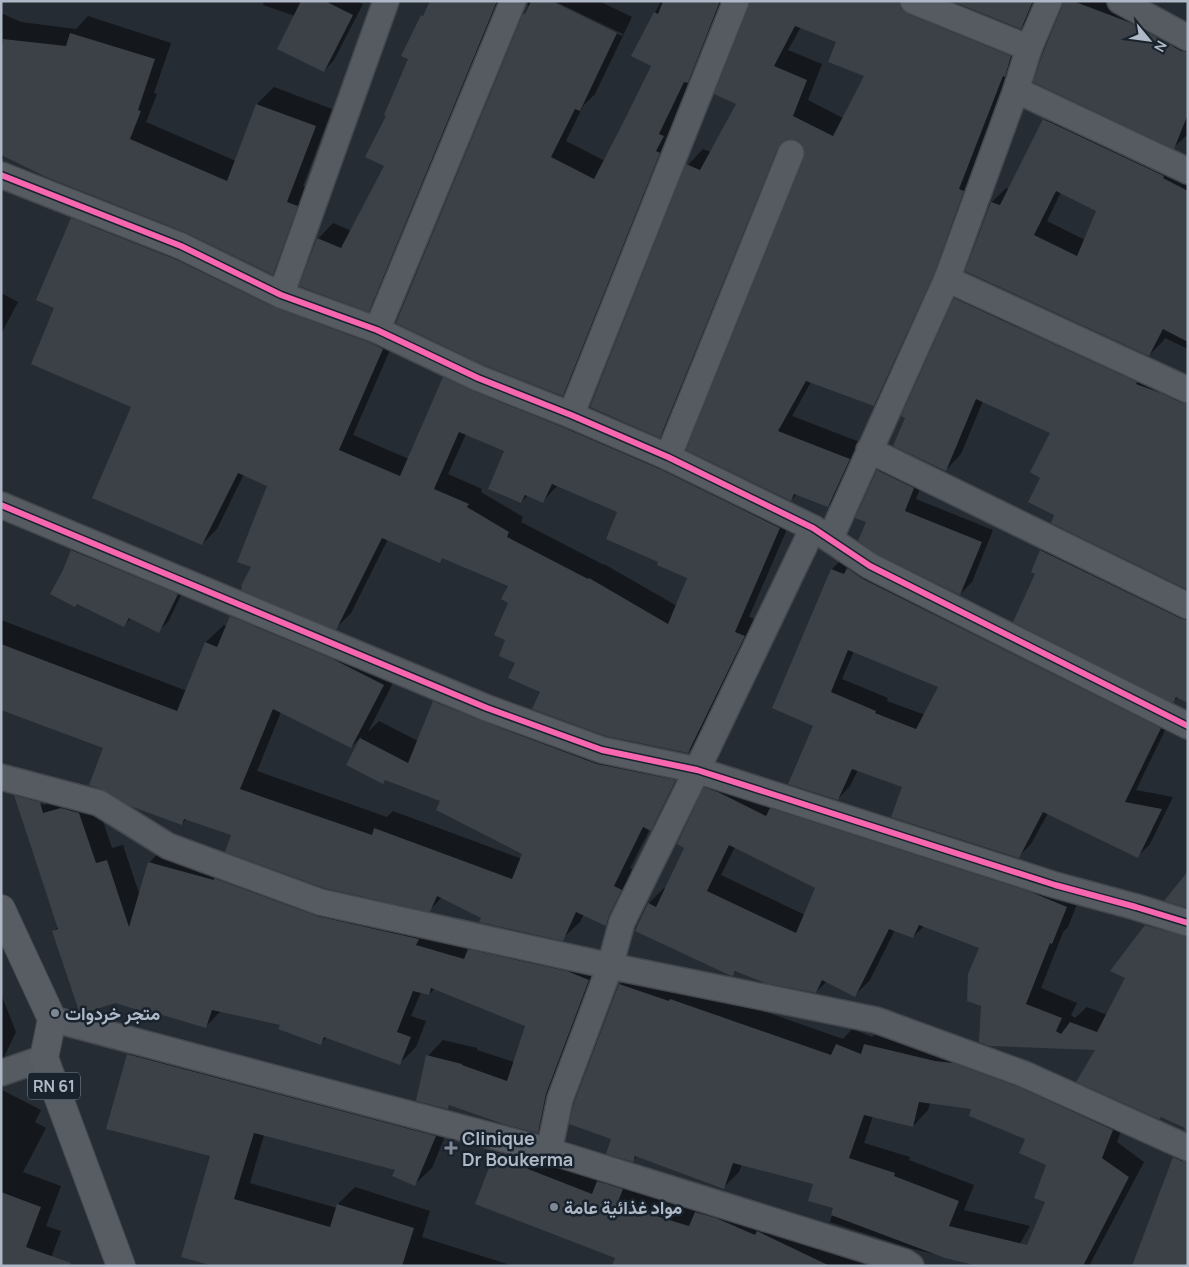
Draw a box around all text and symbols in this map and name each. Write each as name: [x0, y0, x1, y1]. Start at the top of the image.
north arrow: [1124, 15, 1174, 65]
text: N: [1150, 38, 1172, 56]
place label: متجر خردوات: [65, 1001, 161, 1025]
marker: متجر خردوات: [49, 1007, 61, 1019]
road number: RN 61: [28, 1072, 80, 1100]
place label: Clinique Dr Boukerma: [462, 1126, 573, 1171]
marker: Clinique Dr Boukerma: [444, 1141, 458, 1155]
place label: مواد غذائية عامة: [564, 1195, 683, 1219]
marker: مواد غذائية عامة: [548, 1201, 560, 1213]

